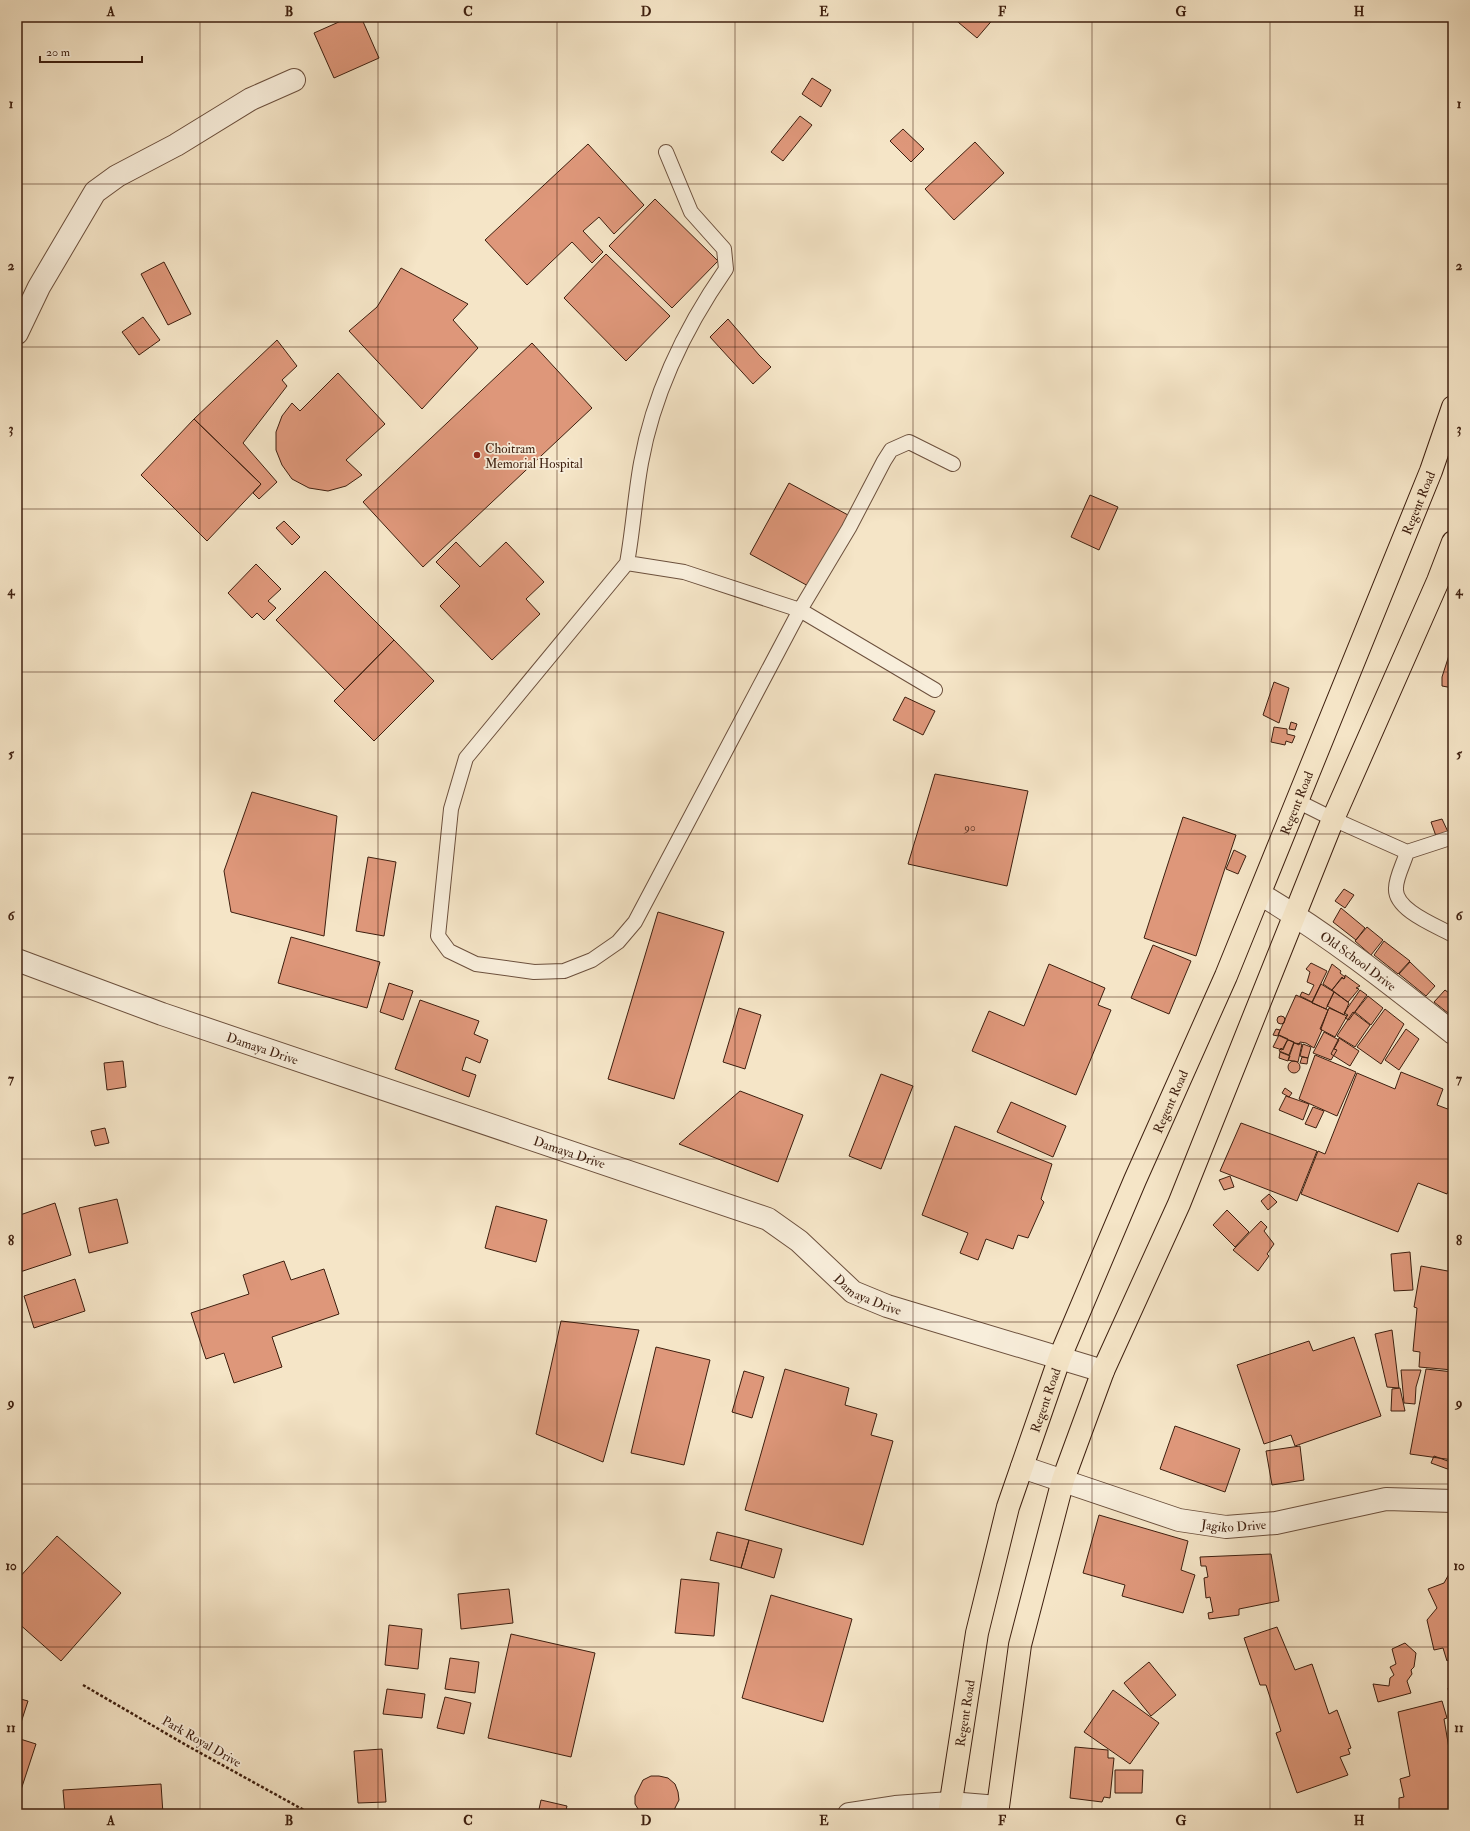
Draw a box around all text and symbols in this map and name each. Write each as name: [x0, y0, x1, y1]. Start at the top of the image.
text: A: [106, 4, 116, 20]
text: B: [285, 4, 293, 20]
text: C: [463, 4, 473, 20]
text: D: [641, 4, 652, 20]
text: E: [819, 4, 829, 20]
text: F: [998, 4, 1007, 20]
text: G: [1176, 4, 1187, 20]
text: H: [1354, 4, 1365, 20]
scale bar: [40, 38, 142, 64]
text: 20 m: [46, 45, 71, 60]
text: 1: [9, 96, 14, 112]
text: 1: [1457, 96, 1462, 112]
text: 2: [8, 258, 15, 274]
text: 2: [1456, 258, 1463, 274]
text: 3: [9, 421, 14, 437]
text: 3: [1457, 421, 1462, 437]
place label: Choitram Memorial Hospital: [485, 441, 583, 473]
marker: Choitram Memorial Hospital: [472, 450, 482, 460]
street label: Regent Road: [1399, 468, 1439, 537]
text: 4: [6, 583, 15, 599]
text: 4: [1454, 583, 1463, 599]
text: 5: [8, 746, 14, 762]
text: 5: [1456, 746, 1462, 762]
street label: Regent Road: [1277, 769, 1317, 838]
house number: 90: [963, 821, 976, 834]
text: 6: [8, 908, 16, 924]
text: 6: [1456, 908, 1464, 924]
street label: Old School Drive: [1317, 928, 1400, 995]
street label: Damaya Drive: [224, 1029, 301, 1069]
street label: Regent Road: [1150, 1067, 1192, 1136]
text: 7: [8, 1071, 15, 1087]
text: 7: [1456, 1071, 1463, 1087]
street label: Damaya Drive: [531, 1133, 608, 1173]
text: 8: [8, 1233, 14, 1249]
text: 8: [1456, 1233, 1462, 1249]
street label: Damaya Drive: [830, 1271, 904, 1319]
street label: Regent Road: [1027, 1365, 1065, 1435]
text: 9: [6, 1395, 15, 1411]
text: 9: [1454, 1395, 1463, 1411]
street label: Jagiko Drive: [1199, 1516, 1267, 1536]
text: 10: [5, 1558, 17, 1574]
text: 10: [1453, 1558, 1465, 1574]
street label: Regent Road: [953, 1678, 979, 1748]
street label: Park Royal Drive: [159, 1713, 244, 1772]
text: 11: [6, 1720, 16, 1736]
text: 11: [1454, 1720, 1464, 1736]
text: A: [106, 1813, 116, 1829]
text: B: [285, 1813, 293, 1829]
text: C: [463, 1813, 473, 1829]
text: D: [641, 1813, 652, 1829]
text: E: [819, 1813, 829, 1829]
text: F: [998, 1813, 1007, 1829]
text: G: [1176, 1813, 1187, 1829]
text: H: [1354, 1813, 1365, 1829]

